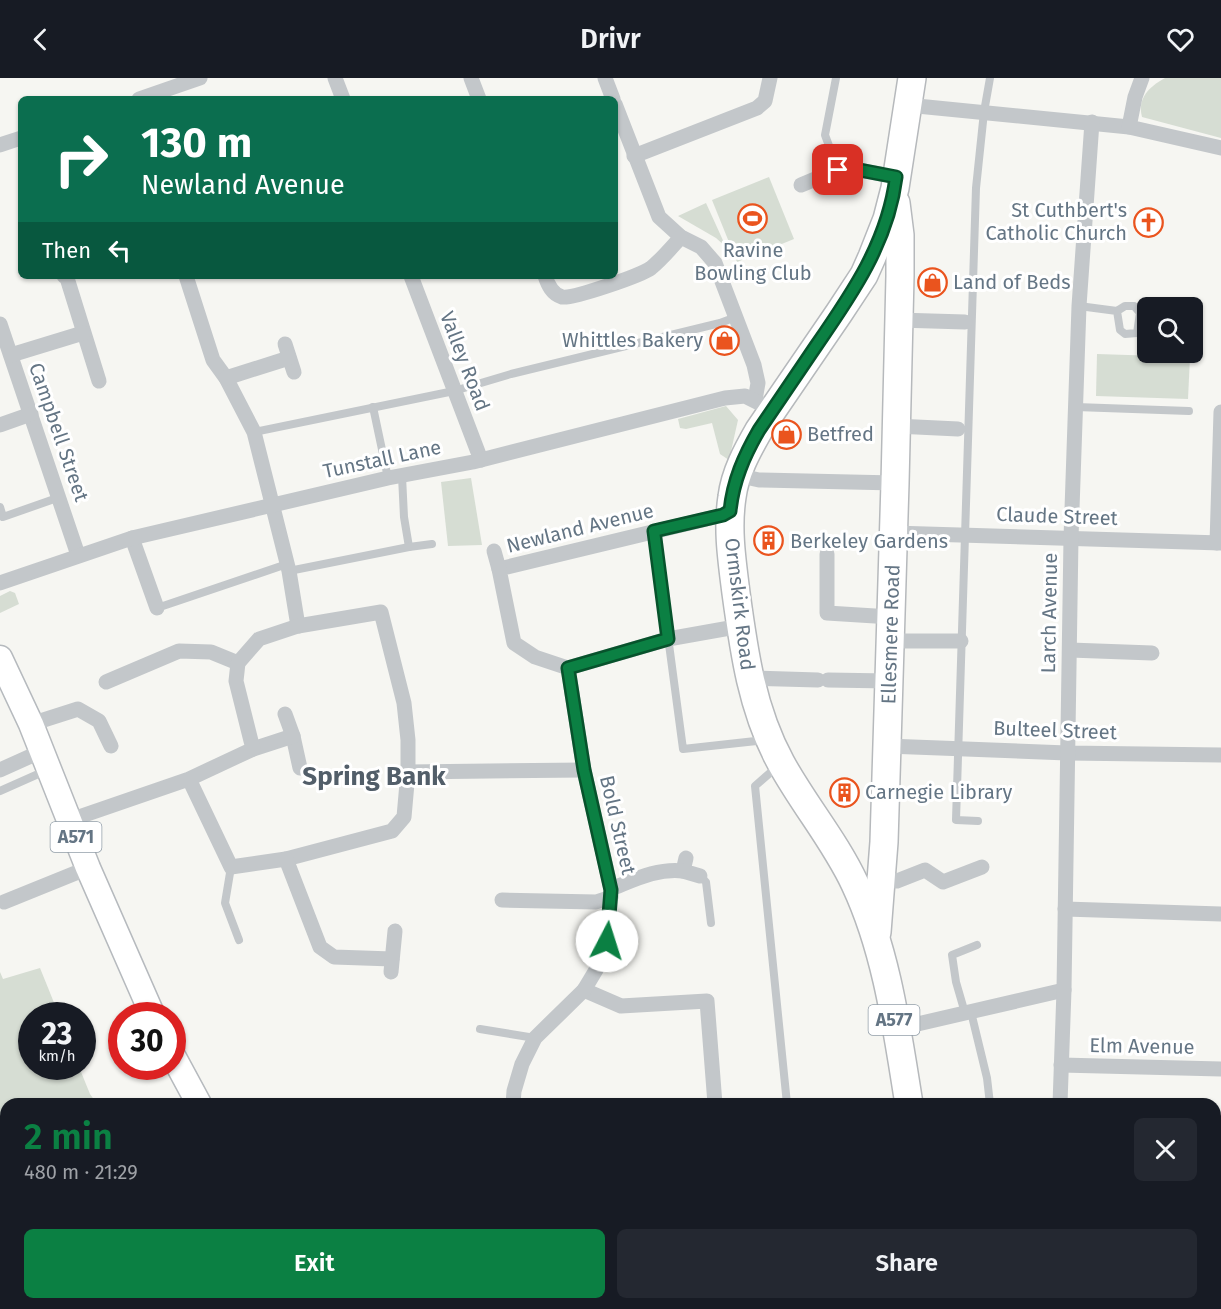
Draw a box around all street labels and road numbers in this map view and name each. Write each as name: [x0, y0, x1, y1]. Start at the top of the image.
street label: Valley Road: [435, 308, 495, 414]
street label: Campbell Street: [24, 360, 94, 505]
street label: Tunstall Lane: [321, 435, 443, 483]
street label: Newland Avenue: [504, 498, 656, 558]
street label: Claude Street: [996, 502, 1119, 530]
street label: Ormskirk Road: [720, 536, 760, 672]
street label: Larch Avenue: [1036, 552, 1062, 674]
street label: Ellesmere Road: [876, 564, 905, 705]
street label: Bulteel Street: [993, 716, 1118, 744]
street label: Bold Street: [595, 773, 641, 878]
road number: A571: [50, 822, 101, 852]
road number: A577: [868, 1005, 920, 1035]
street label: Elm Avenue: [1089, 1033, 1195, 1059]

